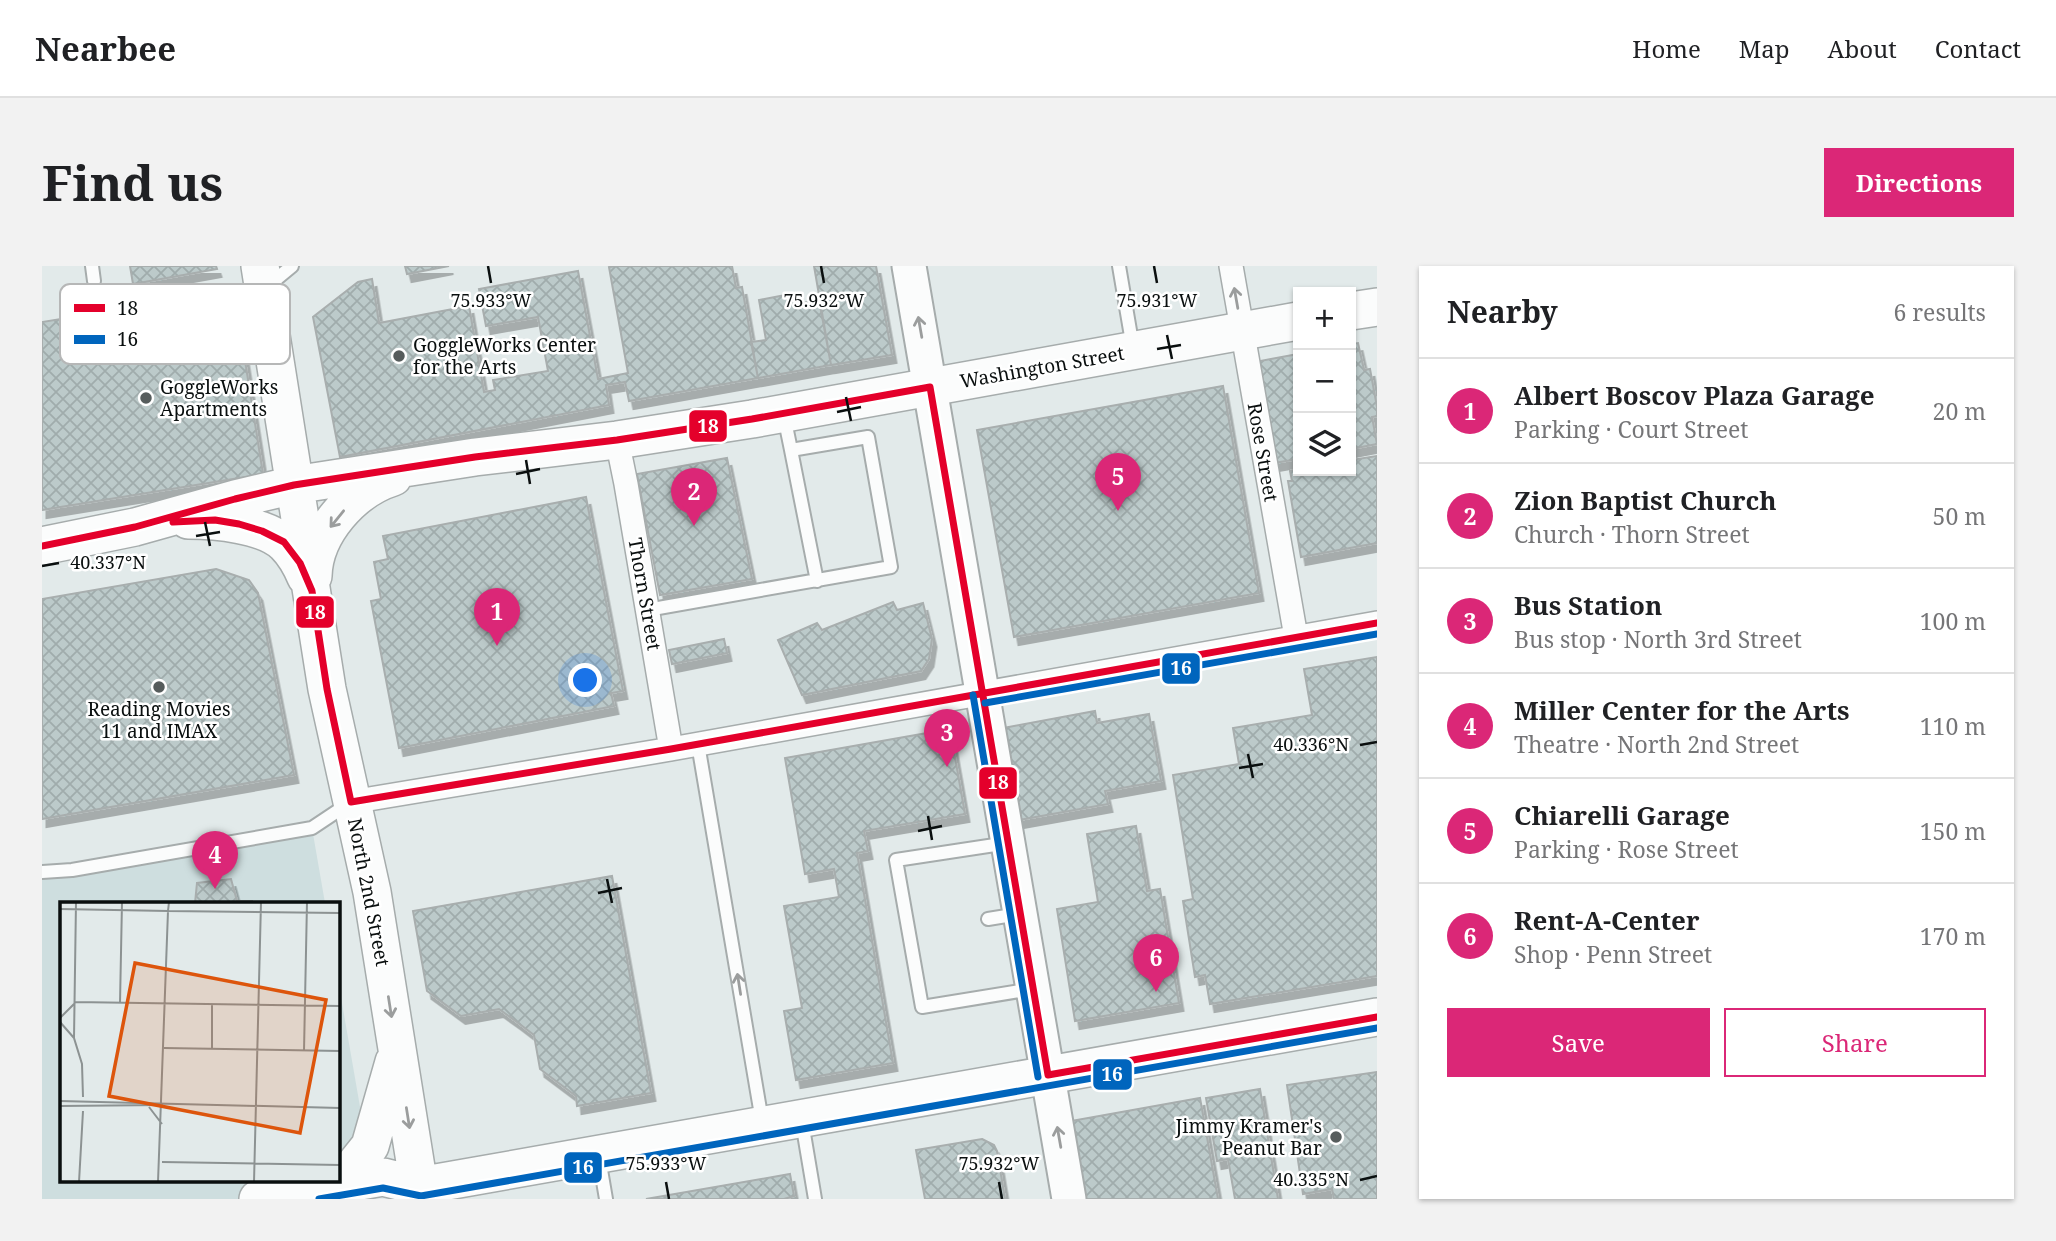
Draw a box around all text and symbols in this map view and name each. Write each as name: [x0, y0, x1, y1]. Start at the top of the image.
text: Nearbee: [35, 26, 176, 71]
text: Home: [1632, 32, 1701, 65]
text: Map: [1739, 32, 1790, 65]
text: About: [1828, 32, 1897, 65]
text: Contact: [1935, 32, 2021, 65]
button: Directions: [1824, 148, 2014, 217]
text: Find us: [42, 149, 223, 215]
legend: [60, 284, 290, 364]
one-way arrow: [1229, 287, 1242, 310]
map controls: [1293, 287, 1356, 476]
button: +: [1293, 287, 1356, 350]
text: 75.933°W: [451, 288, 532, 312]
text: 75.932°W: [784, 288, 865, 312]
text: 75.931°W: [1117, 288, 1198, 312]
text: Nearby: [1447, 291, 1558, 332]
text: 18: [117, 295, 138, 321]
text: 6 results: [1893, 296, 1986, 328]
one-way arrow: [913, 316, 926, 338]
text: 16: [117, 326, 138, 352]
place label: GoggleWorks Center for the Arts: [413, 332, 596, 380]
street label: Washington Street: [958, 340, 1126, 394]
marker: GoggleWorks Center for the Arts: [391, 348, 407, 364]
button: −: [1293, 350, 1356, 413]
place label: GoggleWorks Apartments: [160, 374, 278, 422]
text: Albert Boscov Plaza Garage: [1514, 377, 1875, 413]
marker: GoggleWorks Apartments: [138, 390, 154, 406]
text: 1: [1464, 395, 1477, 427]
text: 20 m: [1933, 395, 1986, 427]
street label: Rose Street: [1242, 400, 1285, 504]
line badge: 18: [688, 409, 728, 443]
text: 18: [697, 413, 719, 439]
button: layers: [1293, 413, 1356, 476]
text: Parking · Court Street: [1514, 413, 1748, 445]
pin: 5: [1095, 453, 1141, 511]
pin: 2: [671, 468, 717, 526]
text: Zion Baptist Church: [1514, 482, 1777, 518]
text: 2: [1464, 500, 1477, 532]
text: 50 m: [1933, 500, 1986, 532]
one-way arrow: [329, 510, 345, 528]
text: Church · Thorn Street: [1514, 518, 1750, 550]
street label: Thorn Street: [622, 536, 668, 653]
text: 40.337°N: [70, 550, 146, 574]
text: Bus Station: [1514, 587, 1662, 623]
pin: 1: [474, 588, 520, 646]
line badge: 18: [295, 595, 335, 629]
text: 18: [304, 599, 326, 625]
text: 3: [1464, 605, 1477, 637]
text: 100 m: [1920, 605, 1986, 637]
text: Bus stop · North 3rd Street: [1514, 623, 1802, 655]
line badge: 16: [1161, 652, 1201, 685]
text: 16: [1170, 655, 1192, 681]
your location: [568, 663, 602, 697]
marker: Reading Movies 11 and IMAX: [151, 679, 167, 695]
text: Miller Center for the Arts: [1514, 692, 1849, 728]
place label: Reading Movies 11 and IMAX: [87, 696, 231, 744]
pin: 3: [924, 709, 970, 767]
text: 4: [1464, 710, 1477, 742]
text: 110 m: [1920, 710, 1986, 742]
text: Theatre · North 2nd Street: [1514, 728, 1799, 760]
text: 40.336°N: [1273, 732, 1349, 756]
line badge: 18: [978, 766, 1018, 800]
text: 18: [987, 769, 1009, 795]
text: Chiarelli Garage: [1514, 797, 1730, 833]
text: 5: [1464, 815, 1477, 847]
text: 150 m: [1920, 815, 1986, 847]
street label: North 2nd Street: [342, 816, 396, 969]
pin: 4: [192, 831, 238, 889]
text: Parking · Rose Street: [1514, 833, 1739, 865]
inset map: [60, 902, 340, 1182]
text: Rent-A-Center: [1514, 902, 1700, 938]
text: 6: [1464, 920, 1477, 952]
text: 170 m: [1920, 920, 1986, 952]
pin: 6: [1133, 934, 1179, 992]
text: Shop · Penn Street: [1514, 938, 1712, 970]
one-way arrow: [732, 973, 745, 996]
one-way arrow: [384, 996, 397, 1018]
button: Save: [1447, 1008, 1710, 1077]
button: Share: [1724, 1008, 1986, 1077]
line badge: 16: [1092, 1058, 1133, 1091]
text: 16: [1101, 1061, 1123, 1087]
one-way arrow: [402, 1107, 415, 1129]
place label: Jimmy Kramer's Peanut Bar: [1175, 1113, 1322, 1161]
one-way arrow: [1052, 1126, 1065, 1149]
marker: Jimmy Kramer's Peanut Bar: [1328, 1129, 1344, 1145]
line badge: 16: [563, 1151, 603, 1184]
text: 75.933°W: [626, 1151, 707, 1175]
text: 75.932°W: [959, 1151, 1040, 1175]
text: 16: [572, 1154, 594, 1180]
text: 40.335°N: [1273, 1167, 1349, 1191]

